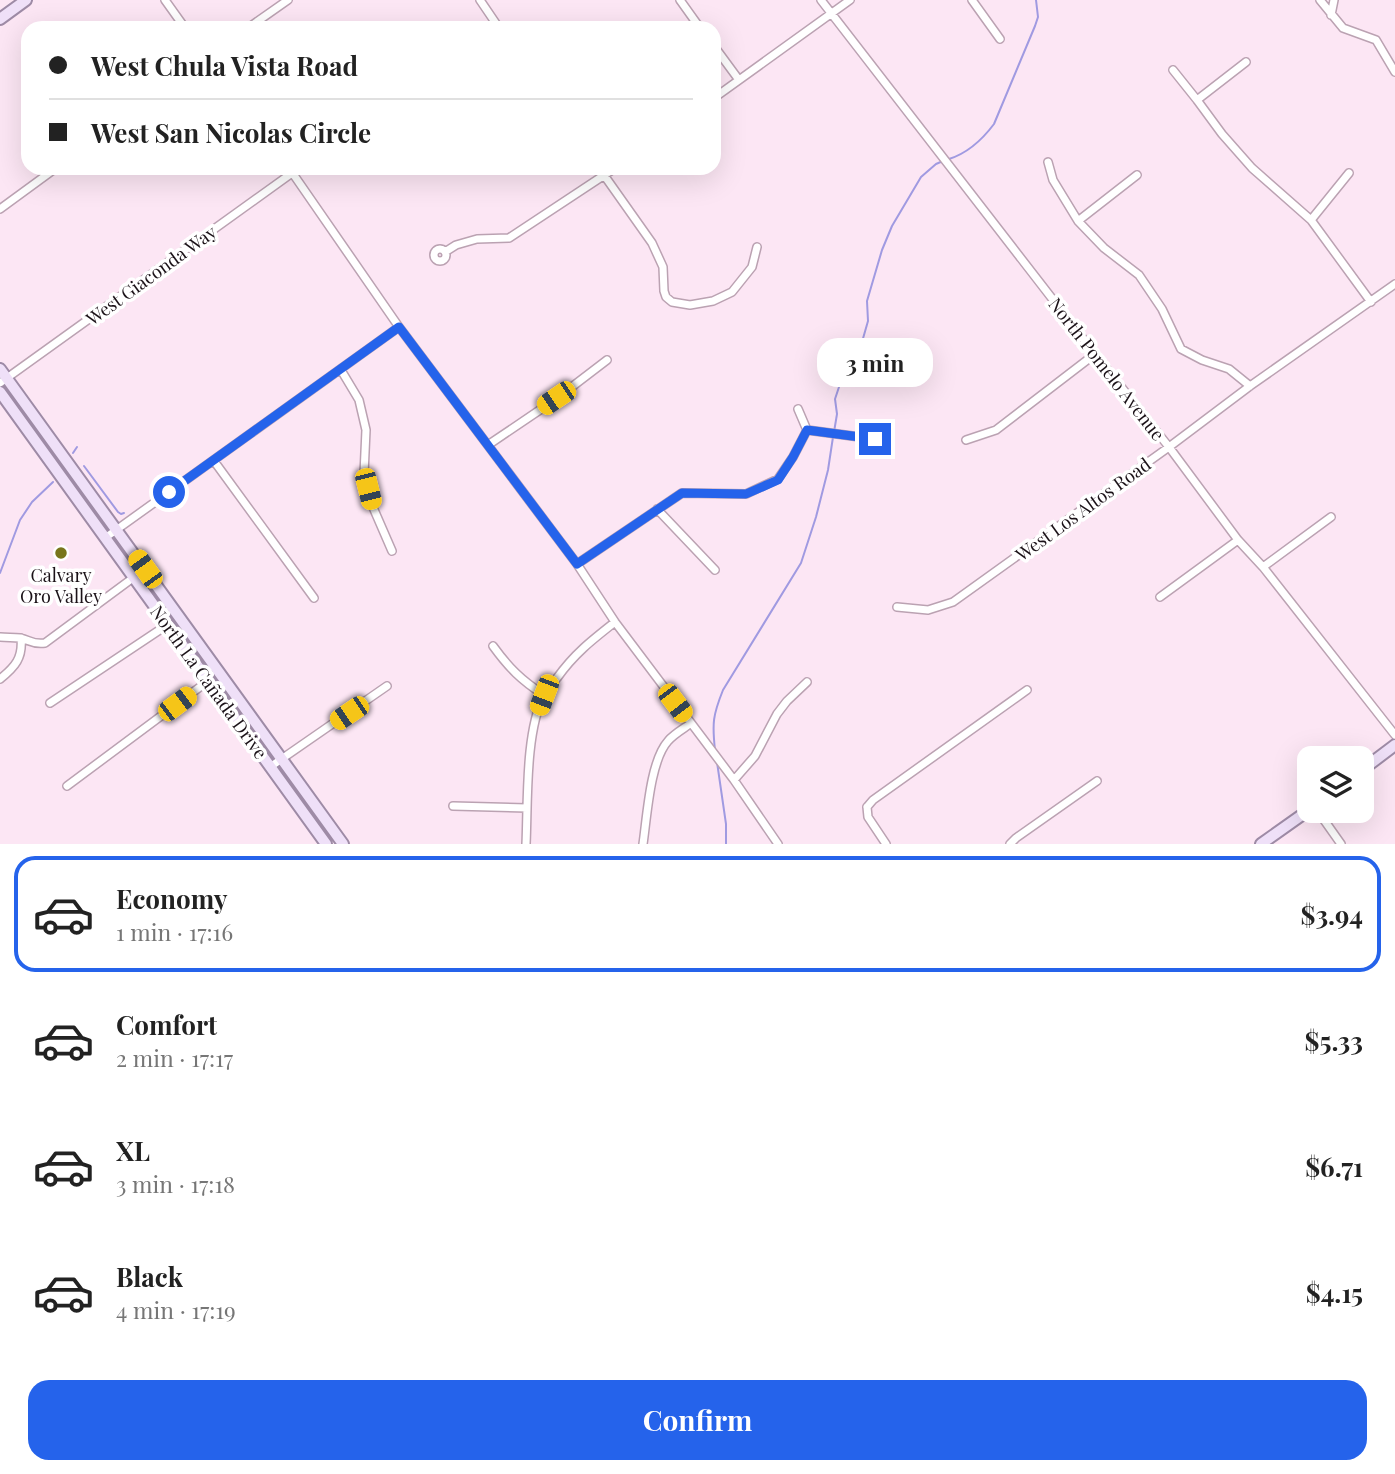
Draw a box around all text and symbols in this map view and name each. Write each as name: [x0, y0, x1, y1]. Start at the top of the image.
text: West Chula Vista Road: [91, 48, 358, 83]
text: West San Nicolas Circle: [91, 115, 371, 150]
street label: West Giaconda Way: [80, 220, 221, 331]
street label: North Pomelo Avenue: [1044, 293, 1170, 445]
callout: 3 min: [817, 338, 933, 386]
text: 3 min: [846, 347, 904, 378]
car: [533, 378, 580, 418]
route end: [859, 423, 891, 455]
street label: West Los Altos Road: [1010, 452, 1156, 567]
car: [353, 466, 384, 512]
route start: [153, 476, 185, 508]
marker: Calvary Oro Valley: [53, 545, 69, 561]
car: [125, 546, 166, 592]
place label: Calvary Oro Valley: [20, 563, 102, 608]
street label: North La Cañada Drive: [145, 600, 273, 764]
car: [527, 672, 562, 718]
car: [654, 680, 697, 726]
car: [154, 683, 201, 725]
car: [326, 693, 373, 733]
map controls: [1297, 746, 1374, 823]
button: layers: [1297, 746, 1374, 823]
text: Economy: [116, 881, 227, 916]
icon: car: [32, 883, 95, 946]
text: $3.94: [1301, 897, 1363, 932]
text: 1 min · 17:16: [116, 916, 233, 947]
text: Comfort: [116, 1007, 217, 1042]
icon: car: [32, 1009, 95, 1072]
text: $5.33: [1305, 1023, 1363, 1058]
text: 2 min · 17:17: [116, 1042, 233, 1073]
text: XL: [116, 1133, 150, 1168]
icon: car: [32, 1135, 95, 1198]
text: $6.71: [1305, 1149, 1363, 1184]
text: 3 min · 17:18: [116, 1168, 235, 1199]
text: Black: [116, 1259, 183, 1294]
icon: car: [32, 1261, 95, 1324]
text: $4.15: [1306, 1275, 1363, 1310]
text: 4 min · 17:19: [116, 1294, 236, 1325]
button: Confirm: [28, 1380, 1367, 1460]

